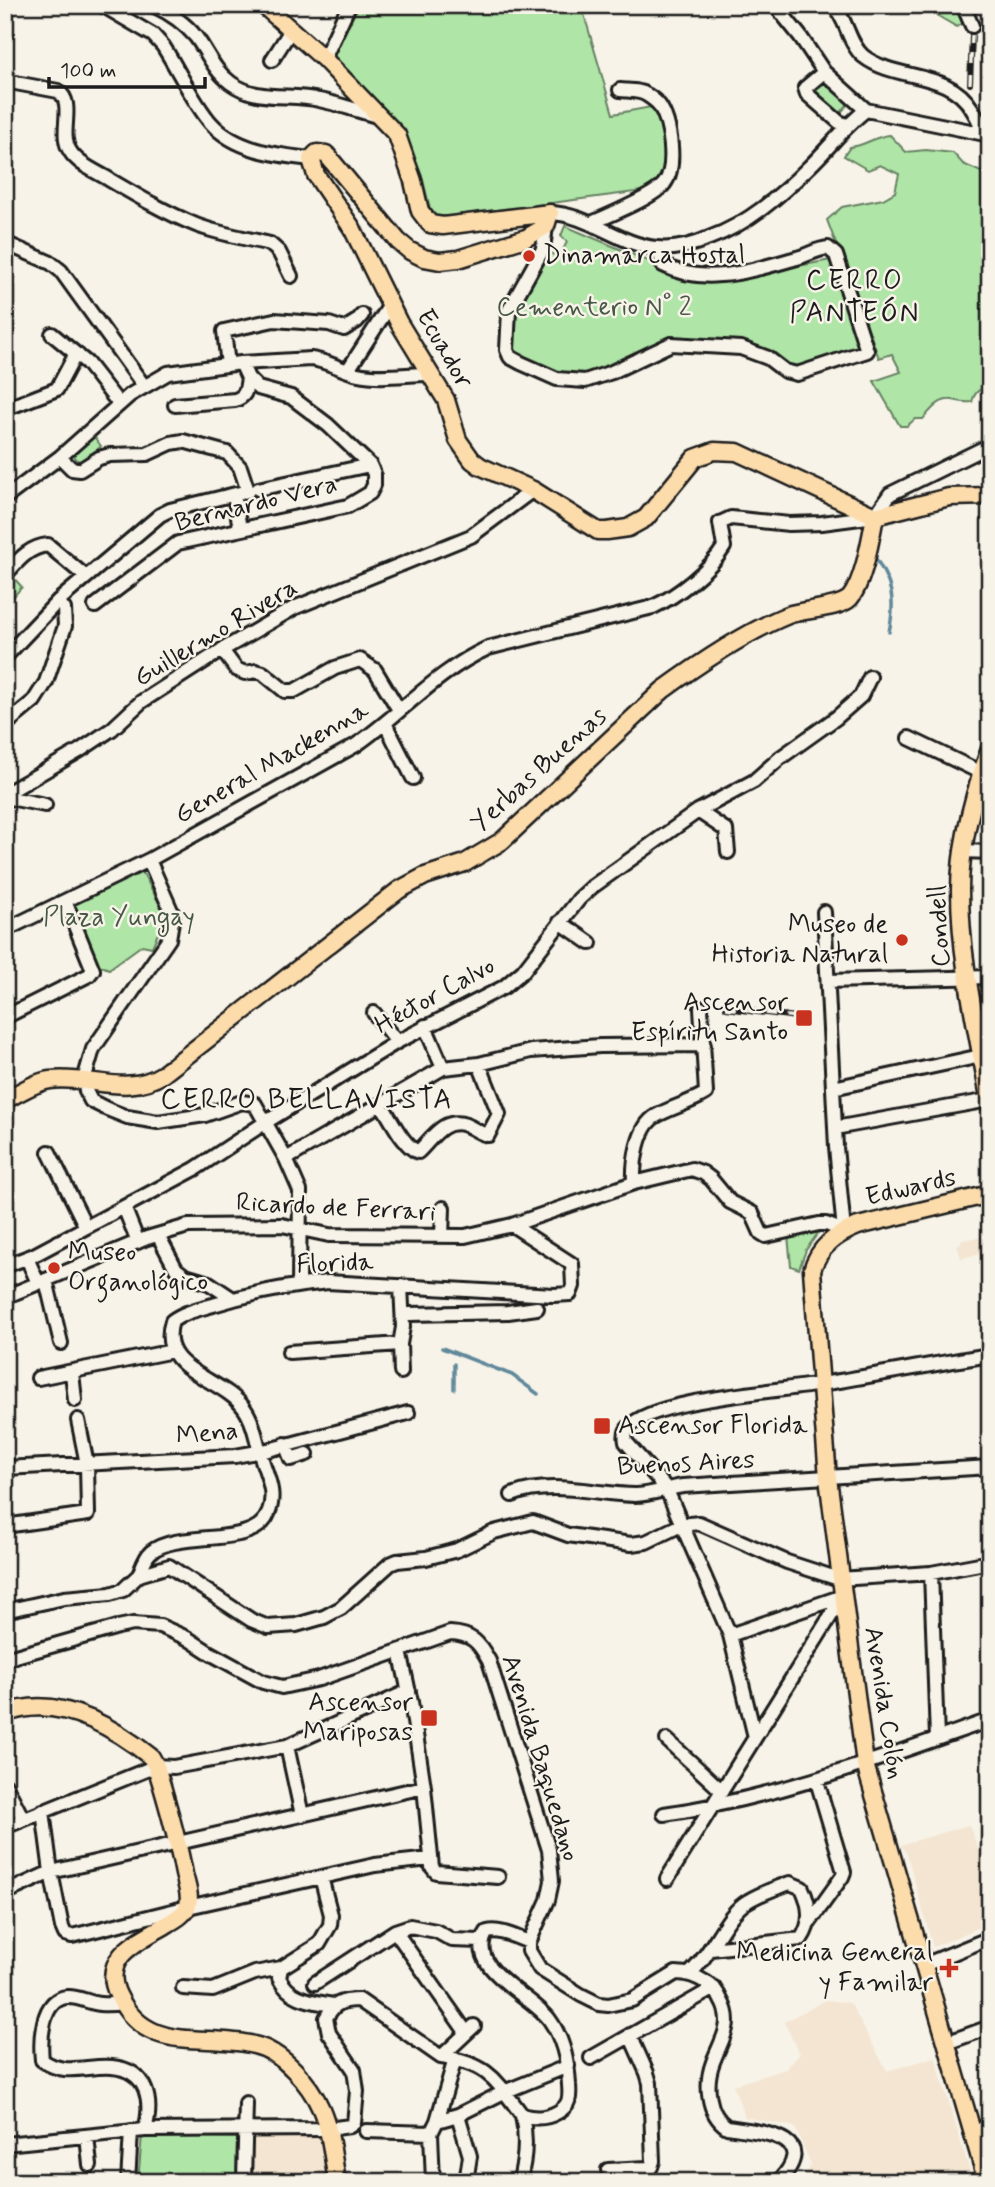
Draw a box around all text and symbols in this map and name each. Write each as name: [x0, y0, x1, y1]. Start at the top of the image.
scale bar: [49, 46, 205, 90]
text: 100 m: [60, 57, 116, 85]
place label: Dinamarca Hostal: [543, 239, 745, 273]
marker: Dinamarca Hostal: [521, 248, 537, 264]
district label: CERRO PANTEÓN: [789, 263, 921, 332]
park label: Cementerio N° 2: [496, 291, 692, 325]
street label: Ecuador: [408, 303, 481, 396]
street label: Bernardo Vera: [171, 467, 341, 541]
street label: Guillermo Rivera: [128, 571, 304, 695]
street label: General Mackenna: [169, 693, 375, 832]
street label: Yerbas Buenas: [464, 700, 614, 840]
street label: Condell: [921, 884, 959, 968]
park label: Plaza Yungay: [43, 901, 195, 937]
place label: Museo de Historia Natural: [712, 908, 888, 972]
marker: Museo de Historia Natural: [894, 932, 910, 948]
street label: Héctor Calvo: [369, 949, 501, 1043]
place label: Ascensor Espíritu Santo: [631, 986, 788, 1050]
marker: Ascensor Espíritu Santo: [794, 1008, 814, 1028]
district label: CERRO BELLAVISTA: [160, 1082, 454, 1119]
street label: Edwards: [862, 1161, 960, 1215]
street label: Ricardo de Ferrari: [235, 1186, 437, 1230]
place label: Museo Organológico: [68, 1236, 208, 1303]
street label: Florida: [296, 1246, 374, 1282]
marker: Museo Organológico: [46, 1260, 62, 1276]
place label: Ascensor Florida: [618, 1409, 808, 1443]
street label: Mena: [175, 1414, 239, 1454]
marker: Ascensor Florida: [592, 1416, 612, 1436]
street label: Buenos Aires: [616, 1443, 756, 1485]
street label: Avenida Colón: [855, 1624, 913, 1782]
street label: Avenida Baquedano: [492, 1651, 588, 1865]
place label: Ascensor Mariposas: [303, 1686, 413, 1750]
marker: Ascensor Mariposas: [419, 1708, 439, 1728]
place label: Medicina General y Familar: [736, 1936, 933, 2000]
marker: Medicina General y Familar: [939, 1958, 959, 1978]

